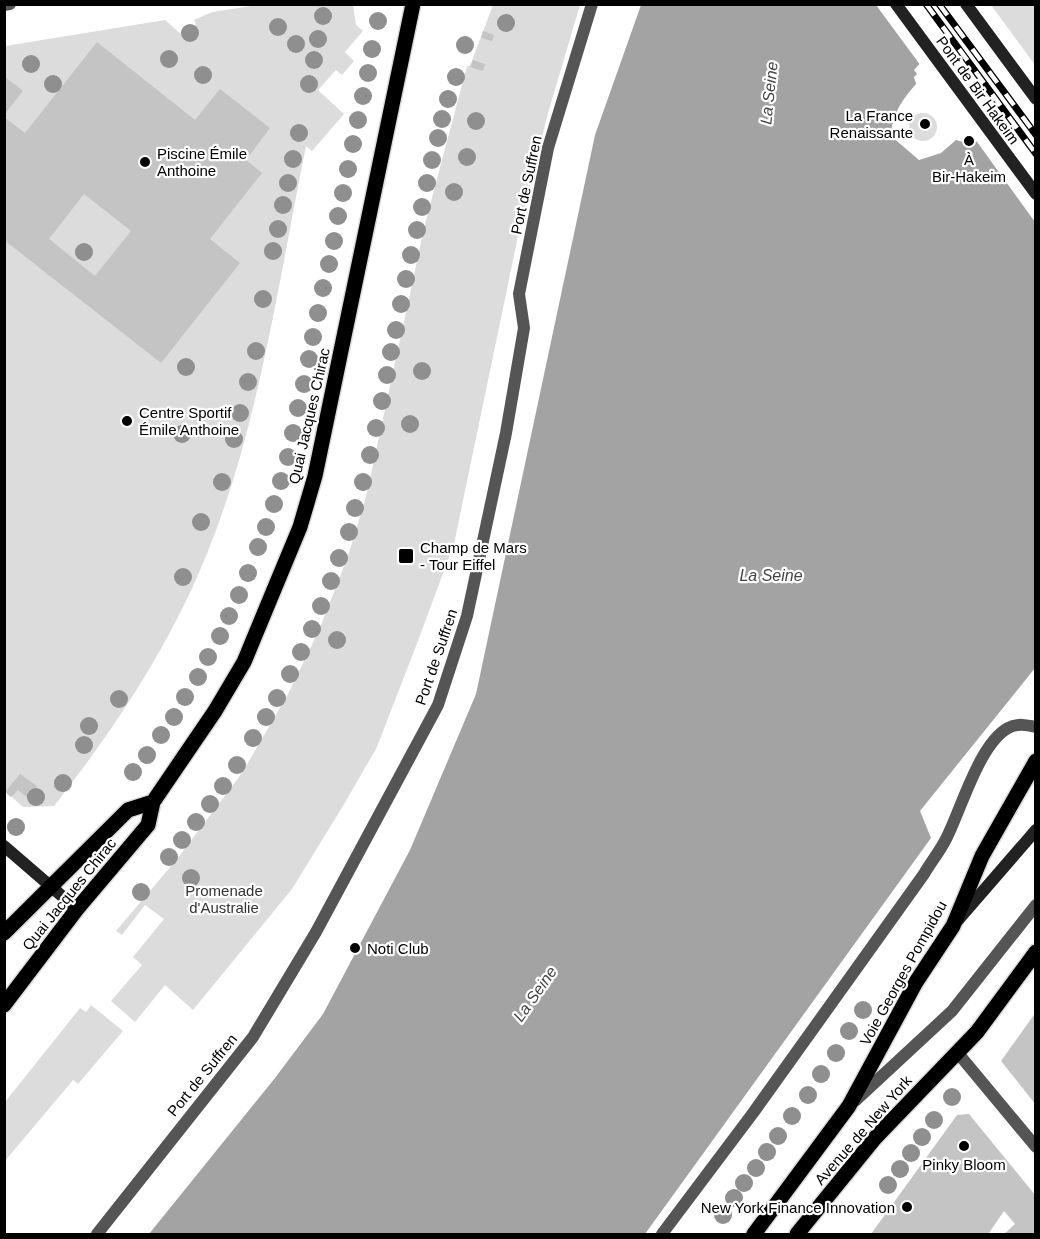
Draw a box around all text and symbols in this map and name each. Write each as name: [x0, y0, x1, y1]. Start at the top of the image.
street label: Pont de Bir Hakeim: [933, 33, 1023, 147]
water label: La Seine: [757, 61, 781, 125]
place label: La France Renaissante: [830, 107, 913, 141]
marker: La France Renaissante: [918, 117, 932, 131]
street label: Port de Suffren: [507, 134, 545, 236]
marker: À Bir-Hakeim: [962, 134, 976, 148]
place label: Piscine Émile Anthoine: [157, 145, 247, 179]
place label: À Bir-Hakeim: [932, 151, 1006, 185]
marker: Piscine Émile Anthoine: [138, 155, 152, 169]
street label: Quai Jacques Chirac: [285, 346, 333, 486]
place label: Centre Sportif Émile Anthoine: [139, 404, 239, 438]
marker: Centre Sportif Émile Anthoine: [120, 414, 134, 428]
place label: Champ de Mars - Tour Eiffel: [420, 539, 527, 573]
marker: Champ de Mars - Tour Eiffel: [397, 547, 415, 565]
water label: La Seine: [739, 567, 803, 584]
street label: Port de Suffren: [412, 607, 460, 707]
street label: Quai Jacques Chirac: [19, 834, 120, 953]
park label: Promenade d'Australie: [185, 882, 263, 916]
street label: Voie Georges Pompidou: [856, 898, 950, 1048]
place label: Noti Club: [367, 940, 429, 957]
marker: Noti Club: [348, 941, 362, 955]
water label: La Seine: [510, 963, 560, 1025]
street label: Port de Suffren: [164, 1031, 240, 1119]
street label: Avenue de New York: [811, 1072, 915, 1188]
marker: Pinky Bloom: [957, 1139, 971, 1153]
place label: Pinky Bloom: [922, 1156, 1006, 1173]
place label: New York Finance Innovation: [701, 1199, 895, 1216]
marker: New York Finance Innovation: [900, 1200, 914, 1214]

